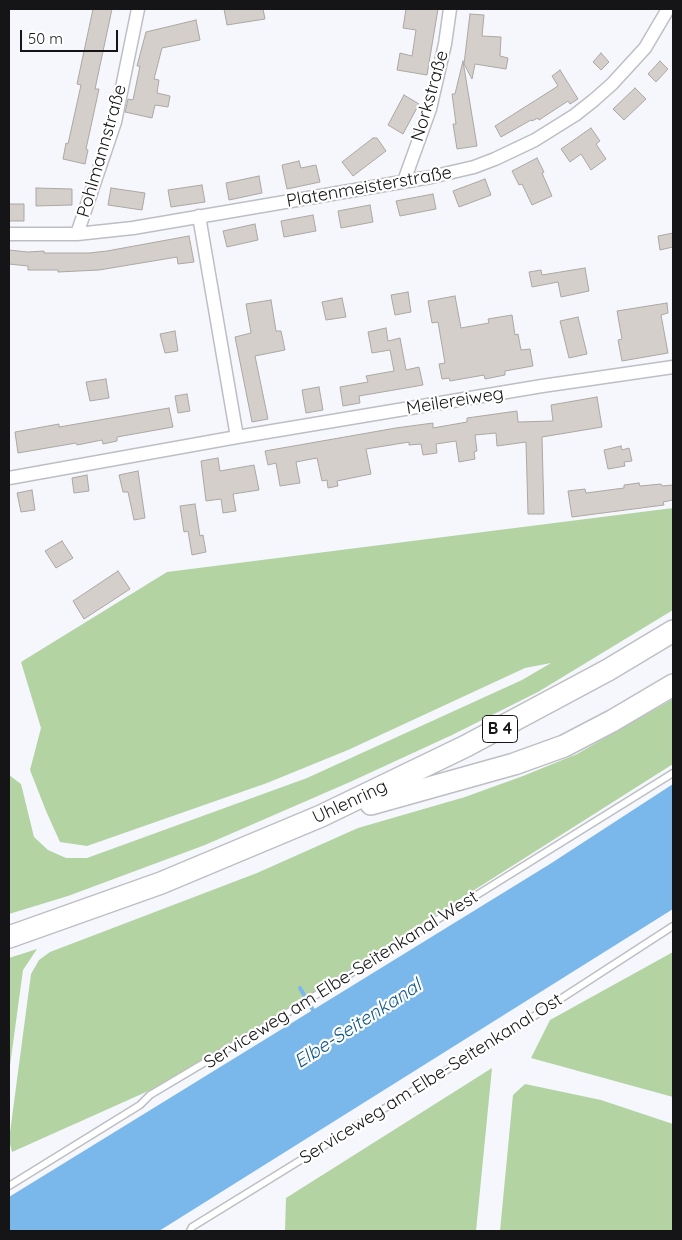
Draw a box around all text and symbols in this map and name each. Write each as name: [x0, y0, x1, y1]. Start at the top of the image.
scale bar: [22, 20, 120, 52]
text: 50 m: [28, 29, 63, 48]
street label: Norkstraße: [407, 48, 453, 144]
street label: Pohlmannstraße: [73, 82, 131, 220]
street label: Platenmeisterstraße: [285, 162, 453, 212]
street label: Meilereiweg: [405, 383, 505, 419]
road number: B 4: [482, 716, 518, 742]
street label: Uhlenring: [309, 775, 391, 829]
street label: Serviceweg am Elbe-Seitenkanal West: [200, 886, 482, 1074]
water label: Elbe-Seitenkanal: [290, 974, 426, 1074]
street label: Serviceweg am Elbe-Seitenkanal Ost: [296, 989, 566, 1169]

